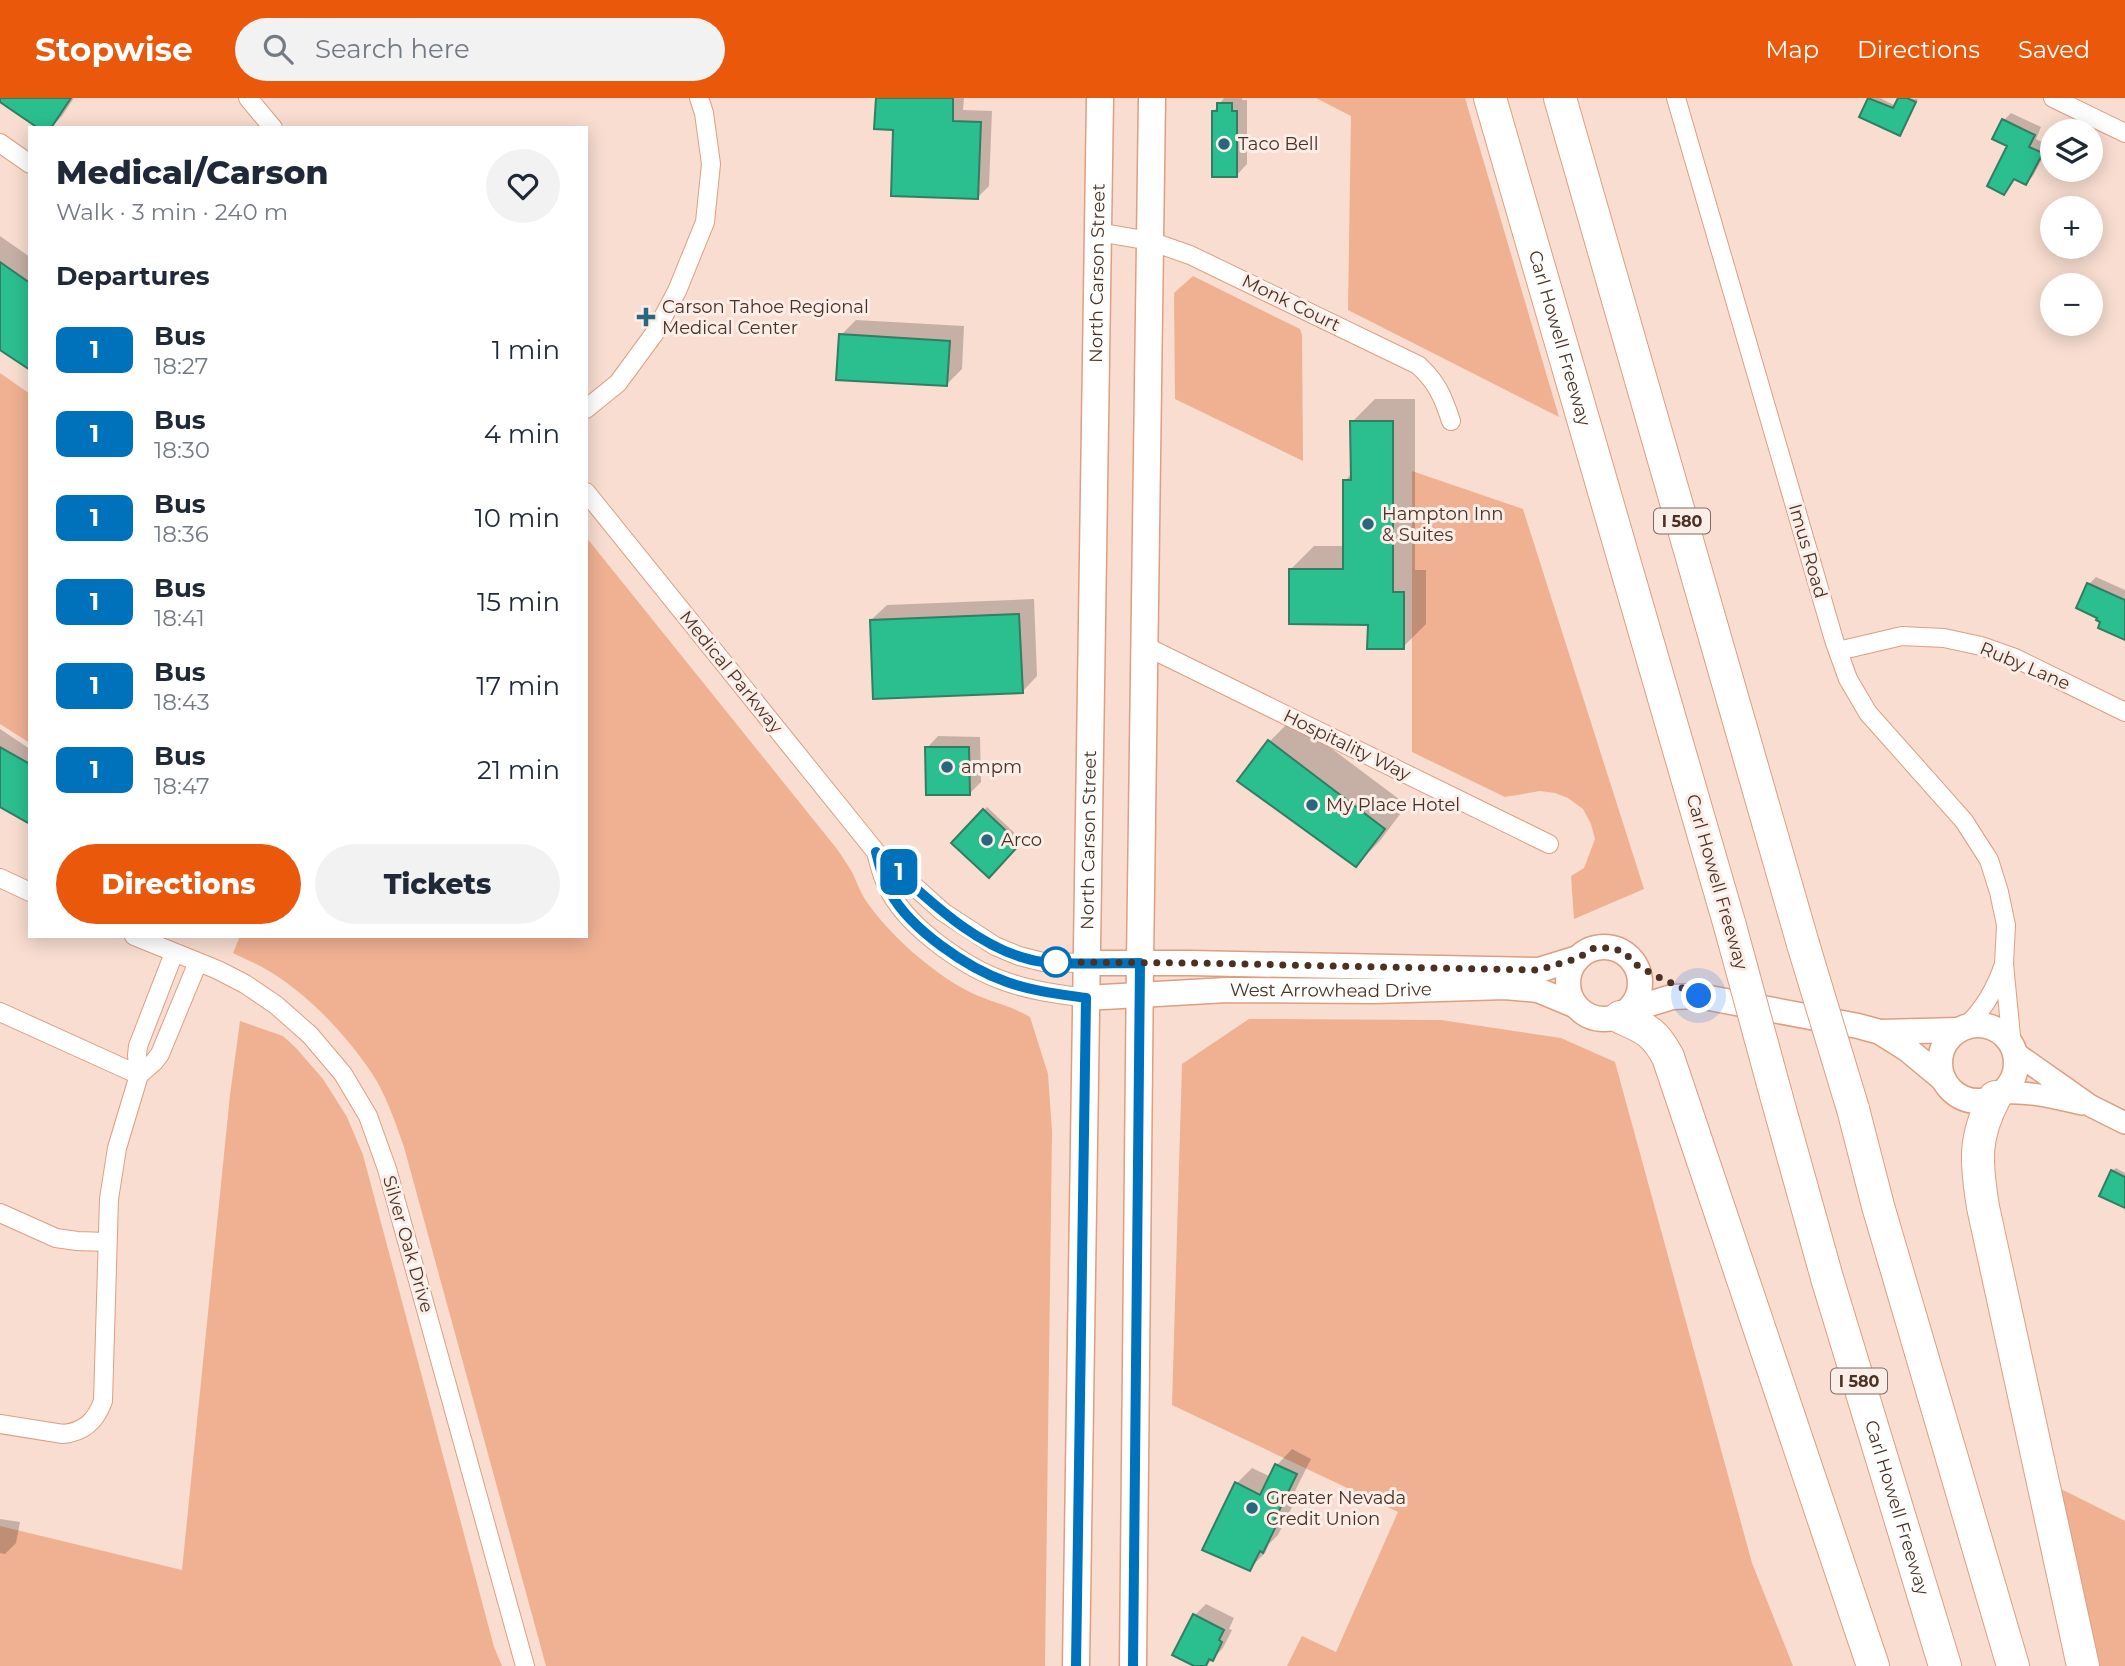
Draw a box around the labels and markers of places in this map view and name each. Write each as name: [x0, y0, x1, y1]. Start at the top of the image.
place label: Taco Bell: [1238, 133, 1319, 155]
marker: Taco Bell: [1216, 136, 1232, 152]
place label: Carson Tahoe Regional Medical Center: [662, 296, 869, 339]
marker: Carson Tahoe Regional Medical Center: [636, 307, 656, 327]
place label: Hampton Inn & Suites: [1382, 503, 1503, 546]
marker: Hampton Inn & Suites: [1360, 516, 1376, 532]
place label: ampm: [961, 756, 1022, 778]
marker: ampm: [939, 759, 955, 775]
place label: My Place Hotel: [1326, 794, 1460, 816]
marker: My Place Hotel: [1304, 797, 1320, 813]
place label: Arco: [1001, 829, 1042, 851]
marker: Arco: [979, 832, 995, 848]
unlabelled marker: [1041, 947, 1071, 977]
place label: Greater Nevada Credit Union: [1266, 1487, 1406, 1530]
marker: Greater Nevada Credit Union: [1244, 1500, 1260, 1516]

